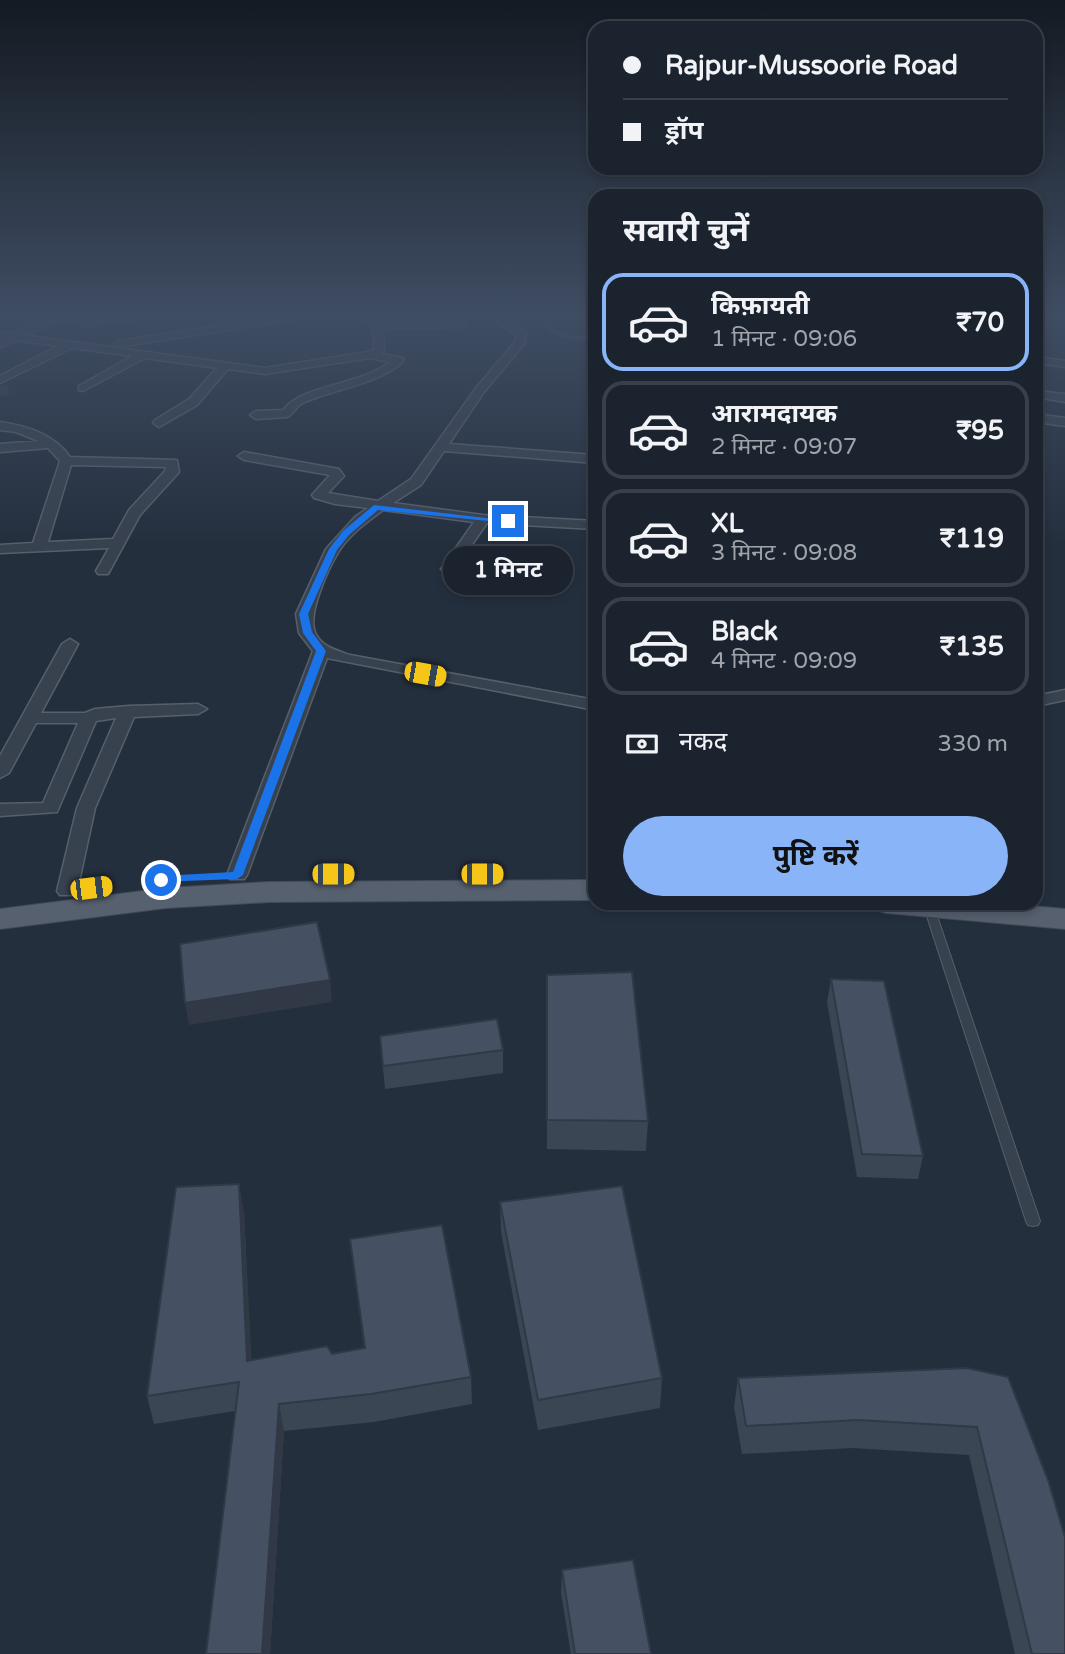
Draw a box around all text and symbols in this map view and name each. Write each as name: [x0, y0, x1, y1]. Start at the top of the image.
text: Rajpur-Mussoorie Road: [665, 50, 958, 81]
text: ड्रॉप: [665, 115, 703, 146]
text: सवारी चुनें: [623, 212, 749, 250]
text: किफ़ायती: [711, 290, 810, 321]
icon: car: [627, 291, 690, 354]
text: ₹70: [956, 307, 1004, 338]
text: 1 मिनट · 09:06: [711, 325, 857, 353]
text: आरामदायक: [711, 398, 837, 429]
icon: car: [627, 399, 690, 462]
text: ₹95: [956, 415, 1004, 446]
text: 2 मिनट · 09:07: [711, 433, 857, 461]
route end: [492, 505, 524, 537]
icon: car: [627, 507, 690, 570]
text: XL: [711, 508, 743, 539]
text: ₹119: [940, 523, 1004, 554]
text: 3 मिनट · 09:08: [711, 539, 857, 567]
callout: 1 मिनट: [443, 546, 573, 594]
text: 1 मिनट: [474, 556, 542, 584]
icon: car: [627, 615, 690, 678]
text: Black: [711, 616, 778, 647]
text: ₹135: [940, 631, 1004, 662]
text: 4 मिनट · 09:09: [711, 647, 857, 675]
car: [403, 660, 448, 688]
icon: cash: [623, 725, 661, 763]
text: नकद: [679, 726, 727, 757]
text: 330 m: [938, 730, 1008, 758]
button: पुष्टि करें: [623, 816, 1008, 896]
route start: [145, 864, 177, 896]
car: [313, 864, 355, 885]
car: [462, 864, 504, 885]
car: [69, 875, 114, 901]

